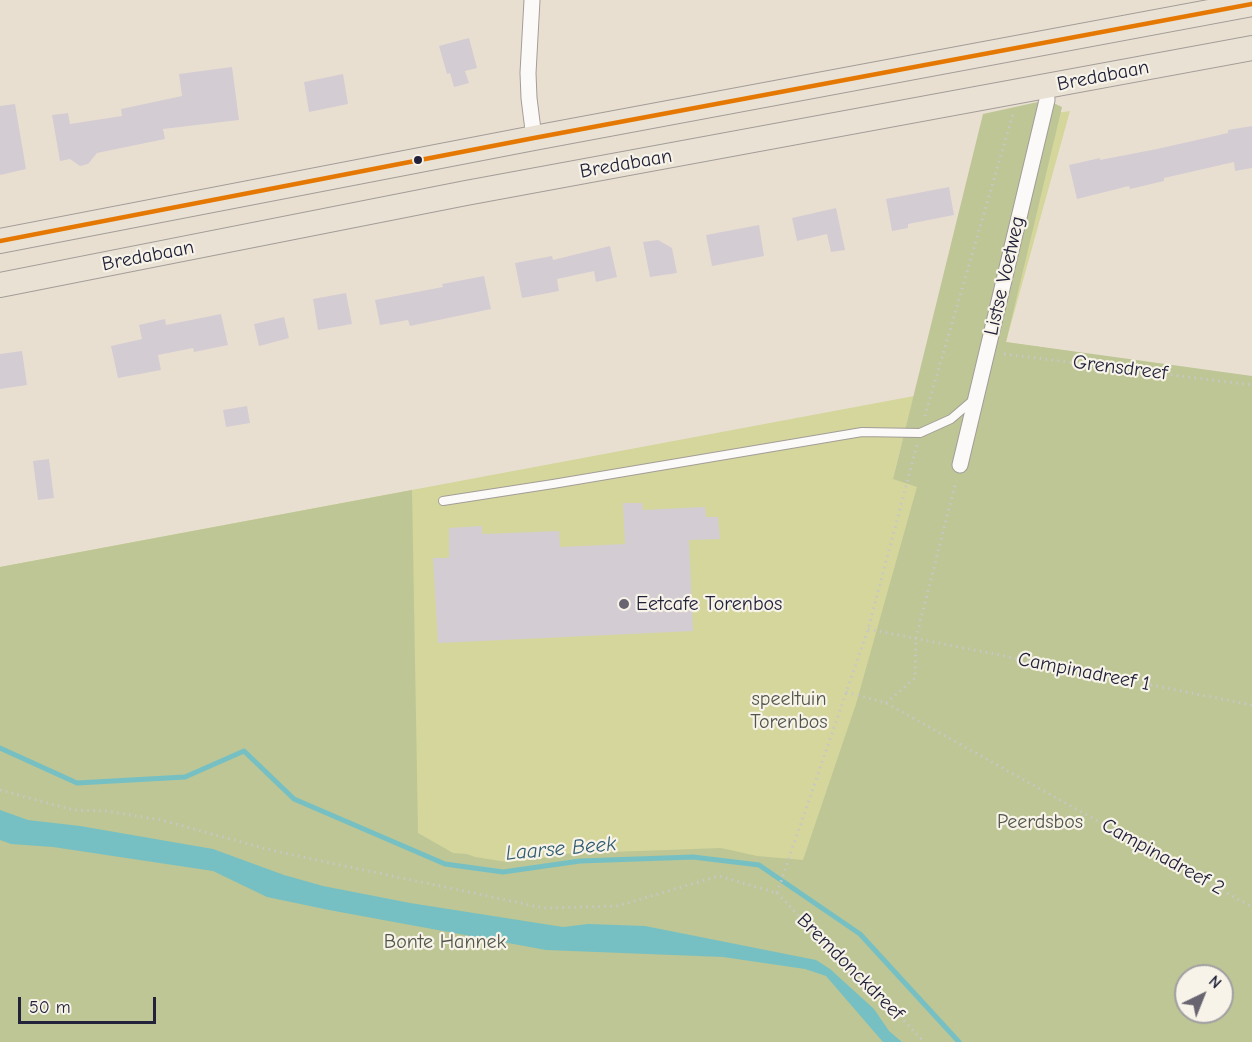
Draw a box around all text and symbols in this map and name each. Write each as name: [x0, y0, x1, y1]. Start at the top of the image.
street label: Bredabaan: [1055, 55, 1151, 97]
street label: Bredabaan: [578, 144, 674, 184]
unlabelled marker: [412, 154, 424, 166]
street label: Listse Voetweg: [980, 214, 1030, 338]
street label: Bredabaan: [100, 235, 196, 277]
street label: Grensdreef: [1071, 350, 1169, 386]
place label: Eetcafe Torenbos: [636, 592, 782, 616]
marker: Eetcafe Torenbos: [617, 597, 631, 611]
street label: Campinadreef 1: [1016, 647, 1152, 697]
park label: speeltuin Torenbos: [750, 687, 828, 734]
park label: Peerdsbos: [997, 810, 1083, 834]
street label: Campinadreef 2: [1097, 813, 1229, 901]
water label: Laarse Beek: [505, 832, 617, 866]
street label: Bremdonckdreef: [792, 909, 908, 1025]
park label: Bonte Hannek: [384, 930, 506, 954]
north arrow: [1174, 964, 1234, 1024]
text: N: [1205, 972, 1225, 992]
scale bar: [21, 985, 159, 1023]
text: 50 m: [29, 997, 71, 1018]

